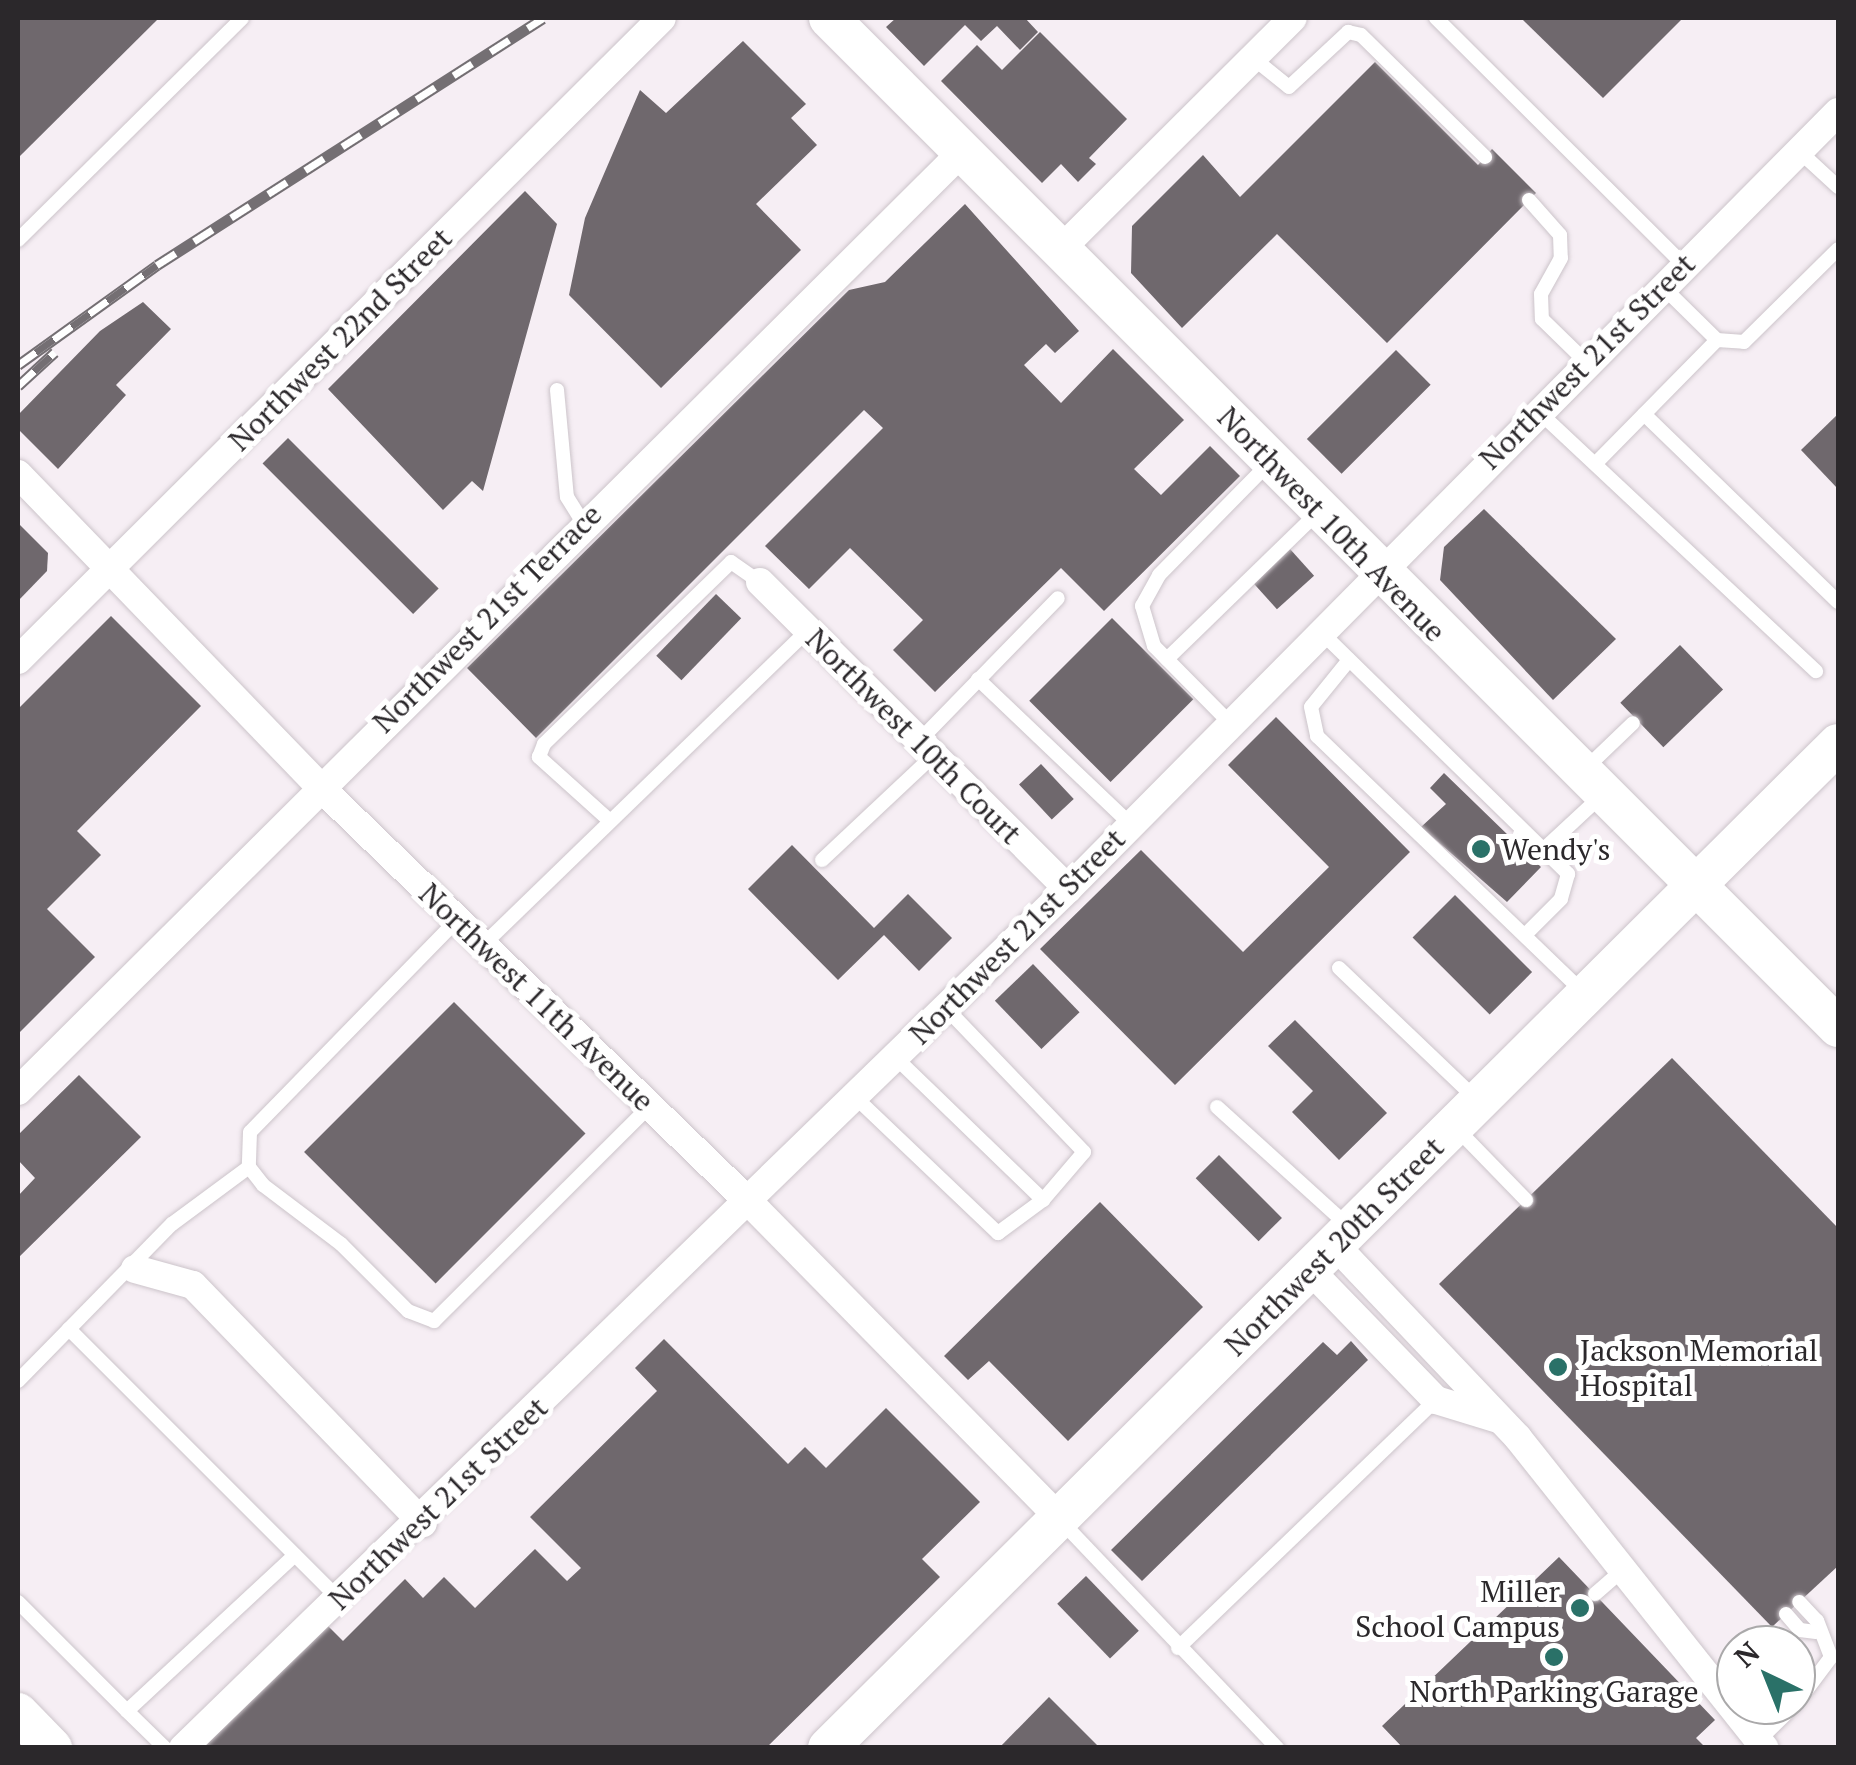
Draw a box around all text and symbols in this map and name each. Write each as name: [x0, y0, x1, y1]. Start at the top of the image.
street label: Northwest 22nd Street: [221, 220, 459, 458]
street label: Northwest 21st Street: [1472, 246, 1702, 476]
street label: Northwest 10th Avenue: [1210, 399, 1454, 649]
street label: Northwest 21st Terrace: [365, 496, 609, 740]
street label: Northwest 10th Court: [799, 621, 1029, 851]
street label: Northwest 21st Street: [902, 821, 1132, 1051]
place label: Wendy's: [1501, 831, 1611, 867]
marker: Wendy's: [1470, 838, 1492, 860]
street label: Northwest 11th Avenue: [412, 875, 662, 1119]
street label: Northwest 20th Street: [1217, 1129, 1451, 1363]
place label: Jackson Memorial Hospital: [1580, 1332, 1818, 1402]
marker: Jackson Memorial Hospital: [1545, 1354, 1571, 1380]
street label: Northwest 21st Street: [321, 1389, 555, 1617]
place label: Miller School Campus: [1355, 1573, 1560, 1644]
marker: Miller School Campus: [1569, 1597, 1591, 1619]
north arrow: [1716, 1625, 1816, 1725]
text: N: [1726, 1633, 1767, 1675]
marker: North Parking Garage: [1543, 1646, 1565, 1668]
place label: North Parking Garage: [1409, 1673, 1699, 1709]

